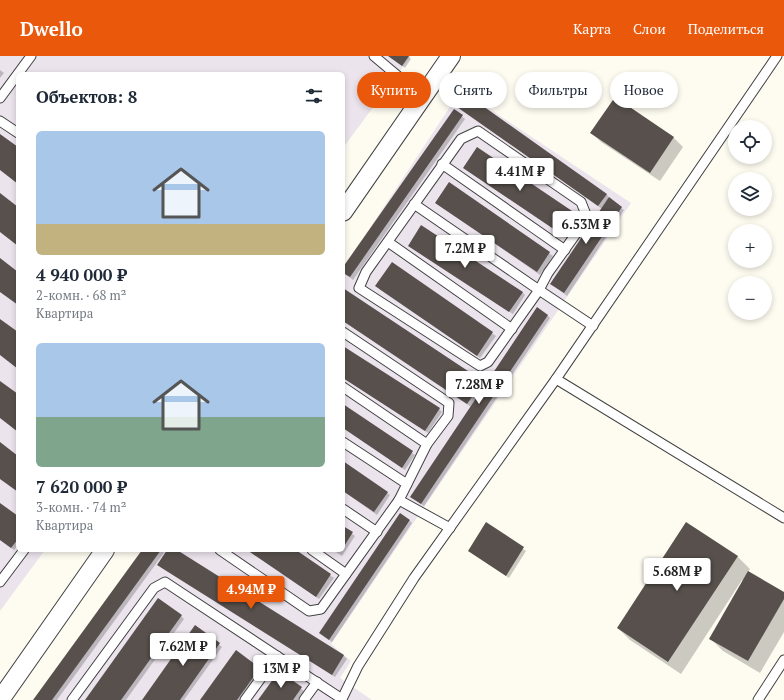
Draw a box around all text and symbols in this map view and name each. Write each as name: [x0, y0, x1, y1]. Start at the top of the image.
text: Dwello: [20, 16, 83, 41]
text: Карта: [573, 19, 611, 38]
text: Слои: [633, 19, 666, 38]
text: Поделиться: [688, 19, 764, 38]
chip: Купить: [357, 72, 431, 108]
chip: Снять: [439, 72, 507, 108]
chip: Фильтры: [515, 72, 602, 108]
chip: Новое: [610, 72, 678, 108]
text: Объектов: 8: [36, 85, 137, 108]
icon: filters: [303, 85, 325, 107]
map controls: [728, 120, 772, 320]
button: locate: [728, 120, 772, 164]
icon: home: [145, 157, 217, 229]
pin: 4.41M ₽: [483, 158, 557, 192]
text: 4.41M ₽: [496, 162, 544, 180]
button: layers: [728, 172, 772, 216]
pin: 6.53M ₽: [549, 211, 623, 245]
text: 6.53M ₽: [562, 215, 610, 233]
button: +: [728, 224, 772, 268]
pin: 7.2M ₽: [432, 235, 498, 269]
text: 7.2M ₽: [445, 239, 485, 257]
text: 4 940 000 ₽: [36, 263, 127, 286]
button: −: [728, 276, 772, 320]
text: 2-комн. · 68 m²: [36, 286, 126, 304]
text: Квартира: [36, 304, 93, 322]
icon: home: [145, 369, 217, 441]
pin: 7.28M ₽: [442, 371, 516, 405]
text: 7.28M ₽: [455, 375, 503, 393]
text: 7 620 000 ₽: [36, 475, 127, 498]
text: 3-комн. · 74 m²: [36, 498, 126, 516]
text: Квартира: [36, 516, 93, 534]
pin: 5.68M ₽: [640, 558, 714, 592]
text: 5.68M ₽: [653, 562, 701, 580]
pin: 4.94M ₽: [214, 576, 288, 610]
text: 4.94M ₽: [227, 580, 275, 598]
pin: 7.62M ₽: [146, 633, 220, 667]
text: 7.62M ₽: [159, 637, 207, 655]
pin: 13M ₽: [253, 655, 309, 689]
text: 13M ₽: [262, 659, 300, 677]

